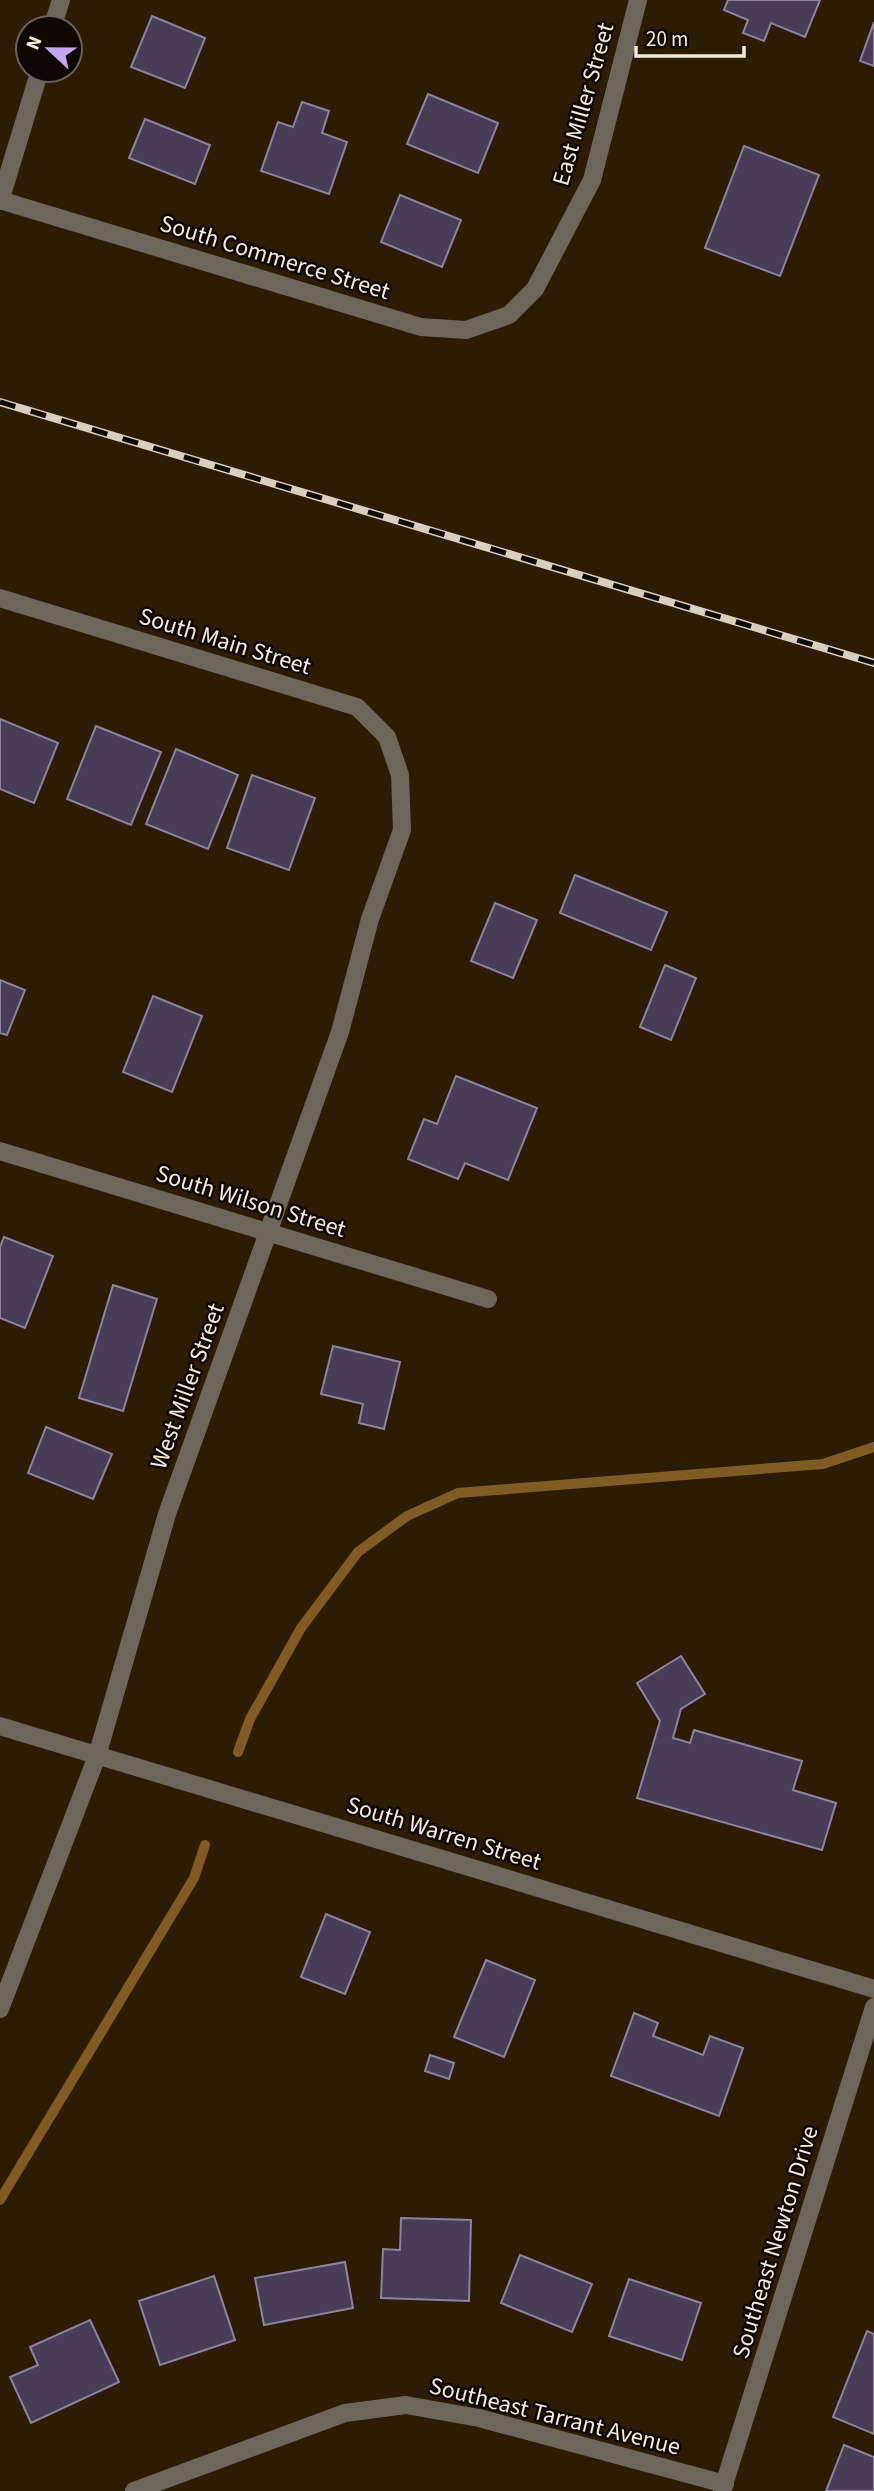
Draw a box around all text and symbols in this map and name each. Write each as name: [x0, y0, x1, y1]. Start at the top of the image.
north arrow: [14, 14, 84, 84]
scale bar: [636, 14, 744, 58]
street label: East Miller Street: [544, 19, 623, 190]
text: 20 m: [646, 24, 688, 54]
text: N: [20, 32, 50, 54]
street label: South Commerce Street: [156, 206, 394, 309]
street label: South Main Street: [134, 599, 315, 684]
street label: South Wilson Street: [152, 1156, 350, 1247]
street label: West Miller Street: [141, 1298, 234, 1474]
street label: South Warren Street: [342, 1787, 545, 1880]
street label: Southeast Newton Drive: [723, 2121, 828, 2363]
street label: Southeast Tarrant Avenue: [426, 2368, 684, 2465]

